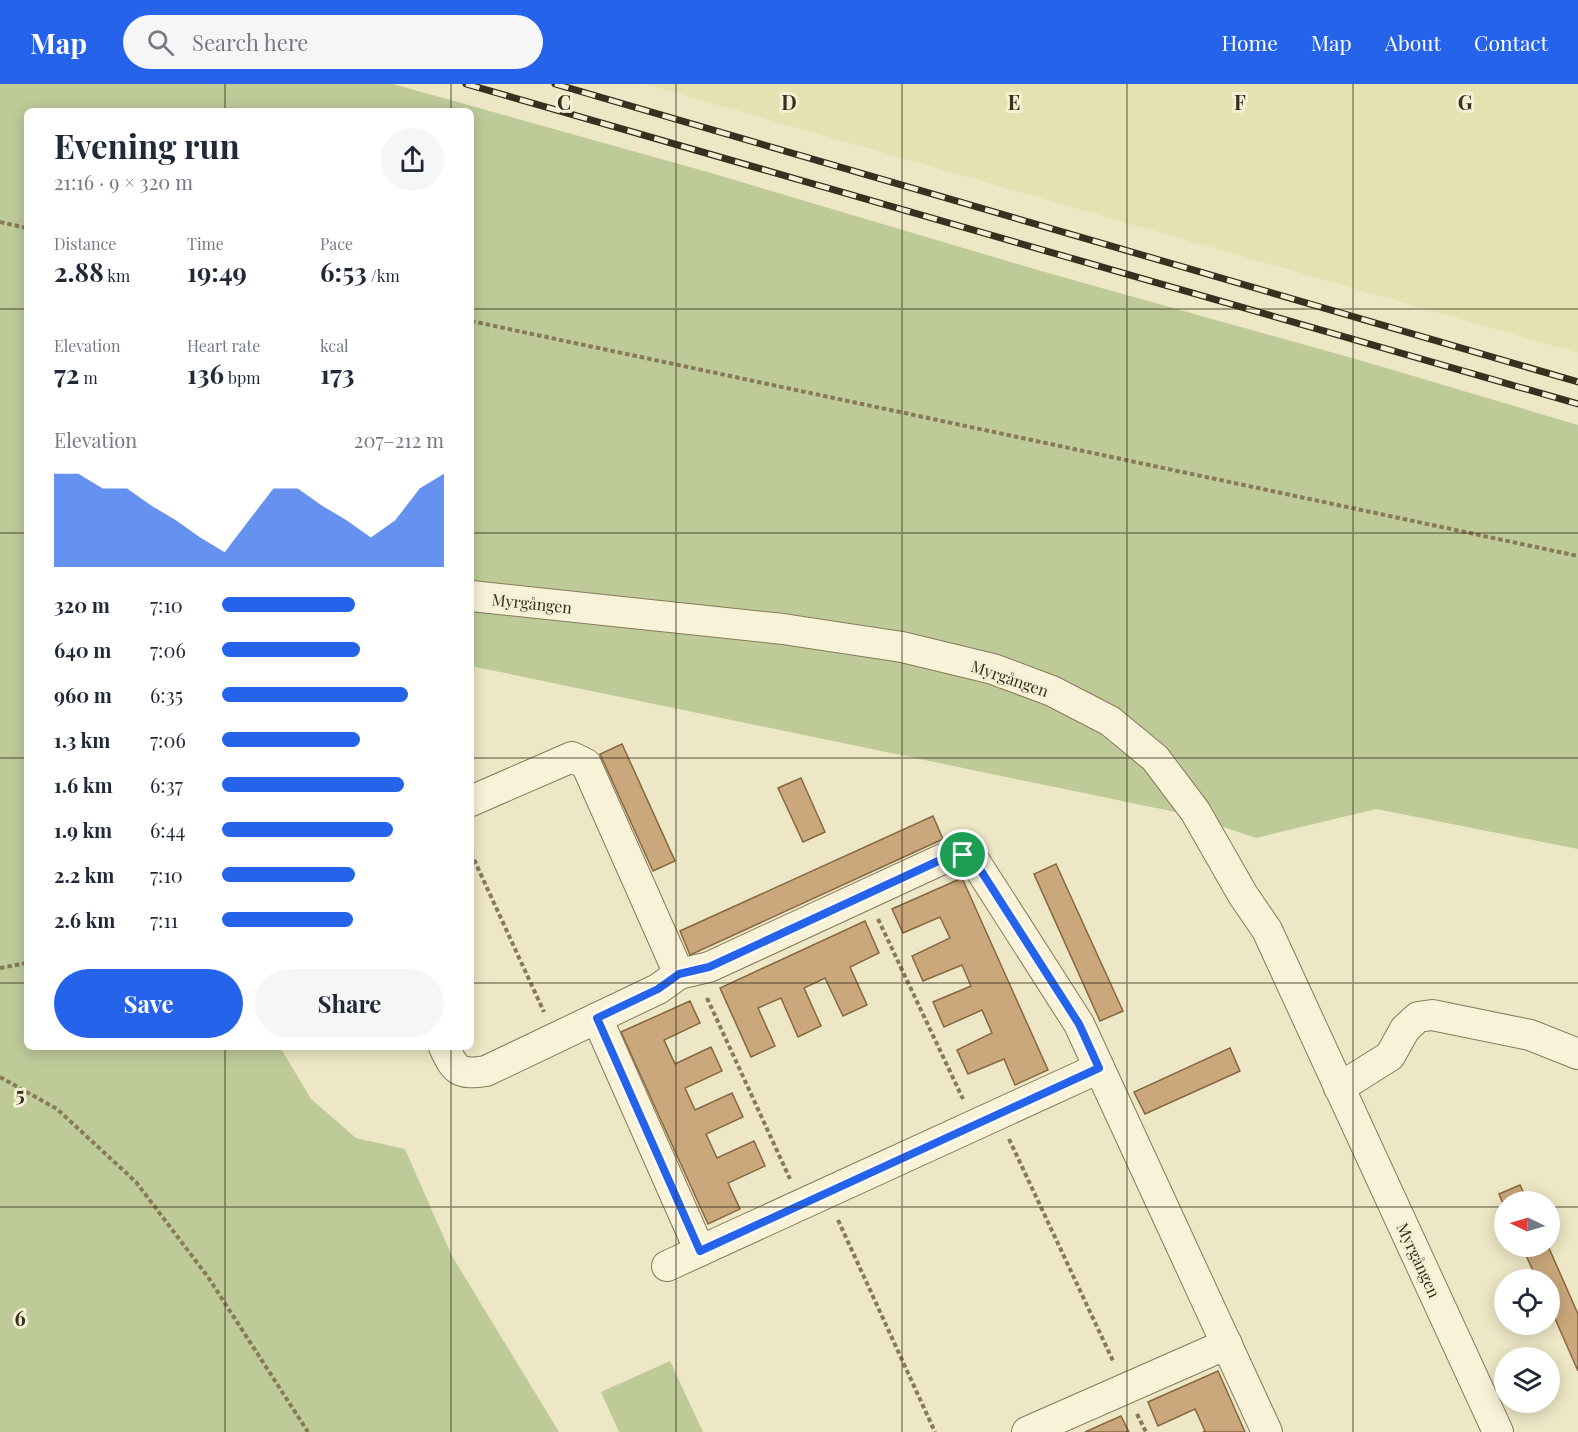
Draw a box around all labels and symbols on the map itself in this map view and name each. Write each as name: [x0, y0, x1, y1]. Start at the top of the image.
text: C: [557, 88, 571, 115]
text: D: [781, 88, 797, 115]
text: E: [1008, 88, 1020, 115]
text: F: [1234, 88, 1246, 115]
text: G: [1458, 88, 1473, 115]
street label: Myrgången: [491, 588, 574, 618]
street label: Myrgången: [969, 655, 1052, 701]
pin: [937, 829, 988, 880]
text: 5: [15, 1080, 25, 1107]
north arrow: [1494, 1191, 1560, 1257]
street label: Myrgången: [1392, 1219, 1446, 1301]
text: 6: [14, 1304, 26, 1331]

